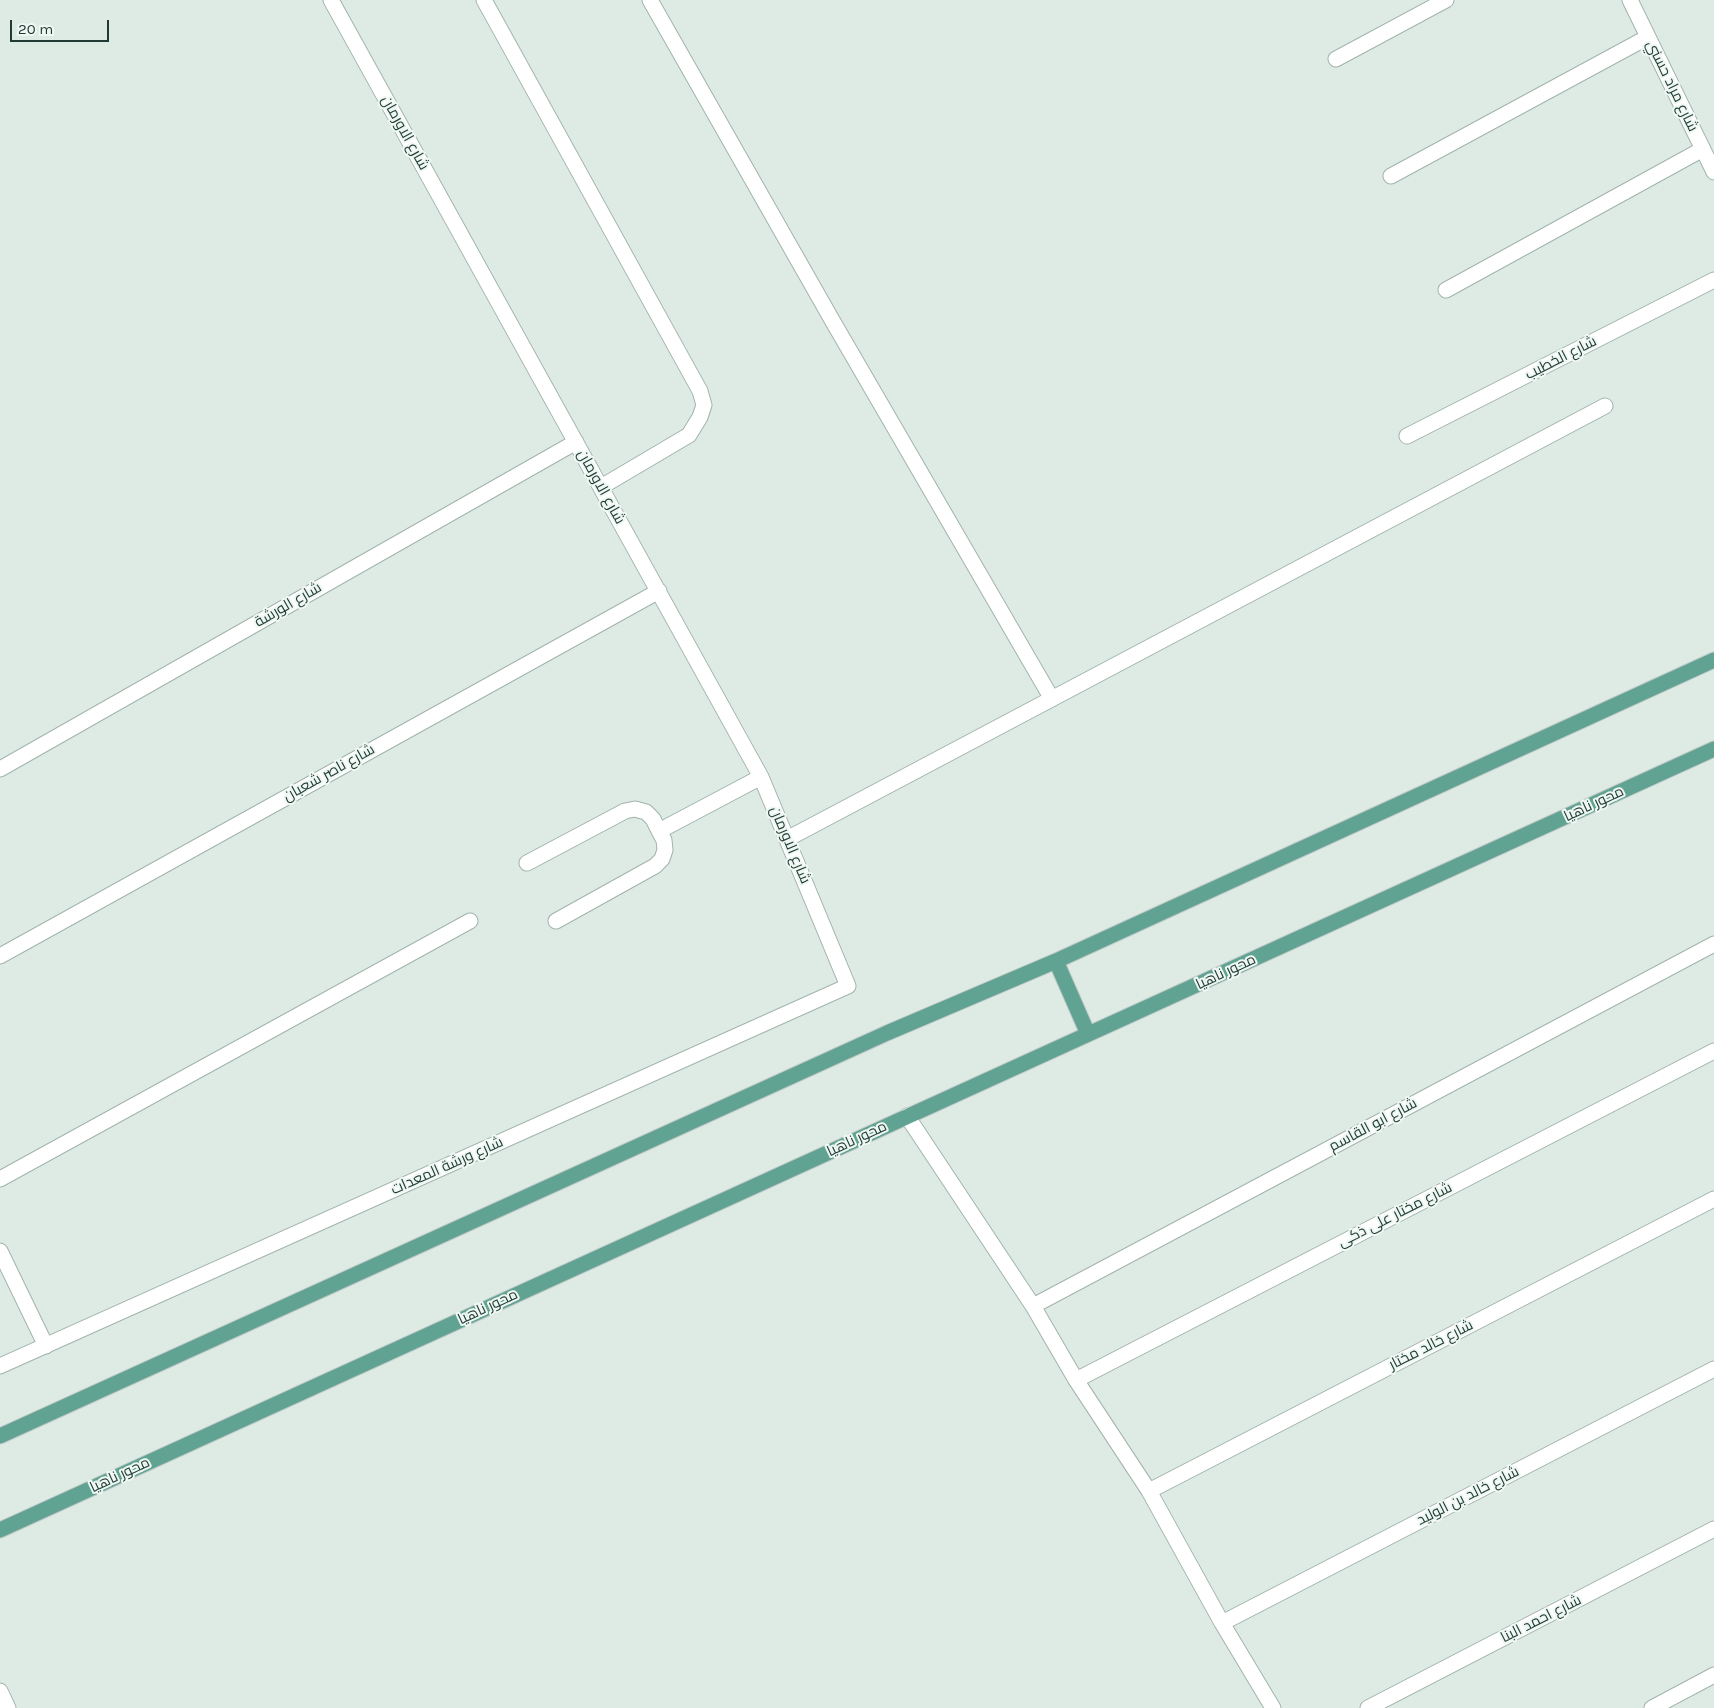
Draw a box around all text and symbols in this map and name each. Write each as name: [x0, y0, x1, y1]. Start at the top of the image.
scale bar: [12, 10, 111, 42]
text: 20 m: [18, 20, 53, 38]
street label: شارع مراد حسني: [1642, 37, 1702, 135]
street label: شارع الاورمان: [377, 93, 433, 173]
street label: شارع الخطيب: [1522, 332, 1600, 384]
street label: شارع الاورمان: [573, 447, 629, 527]
street label: شارع الورشة: [251, 579, 325, 631]
street label: شارع ناصر شعبان: [280, 740, 378, 806]
street label: محور ناهيا: [1561, 782, 1627, 826]
street label: شارع الاورمان: [766, 804, 814, 886]
street label: محور ناهيا: [1193, 950, 1259, 994]
street label: شارع ابو القاسم: [1326, 1094, 1420, 1156]
street label: محور ناهيا: [824, 1117, 890, 1161]
street label: شارع ورشة المعدات: [388, 1133, 506, 1199]
street label: شارع مختار على ذكى: [1335, 1178, 1455, 1252]
street label: محور ناهيا: [455, 1285, 521, 1329]
street label: شارع خالد مختار: [1386, 1316, 1476, 1374]
street label: محور ناهيا: [87, 1453, 153, 1497]
street label: شارع خالد بن الوليد: [1414, 1462, 1522, 1530]
street label: شارع احمد البنا: [1498, 1591, 1584, 1647]

